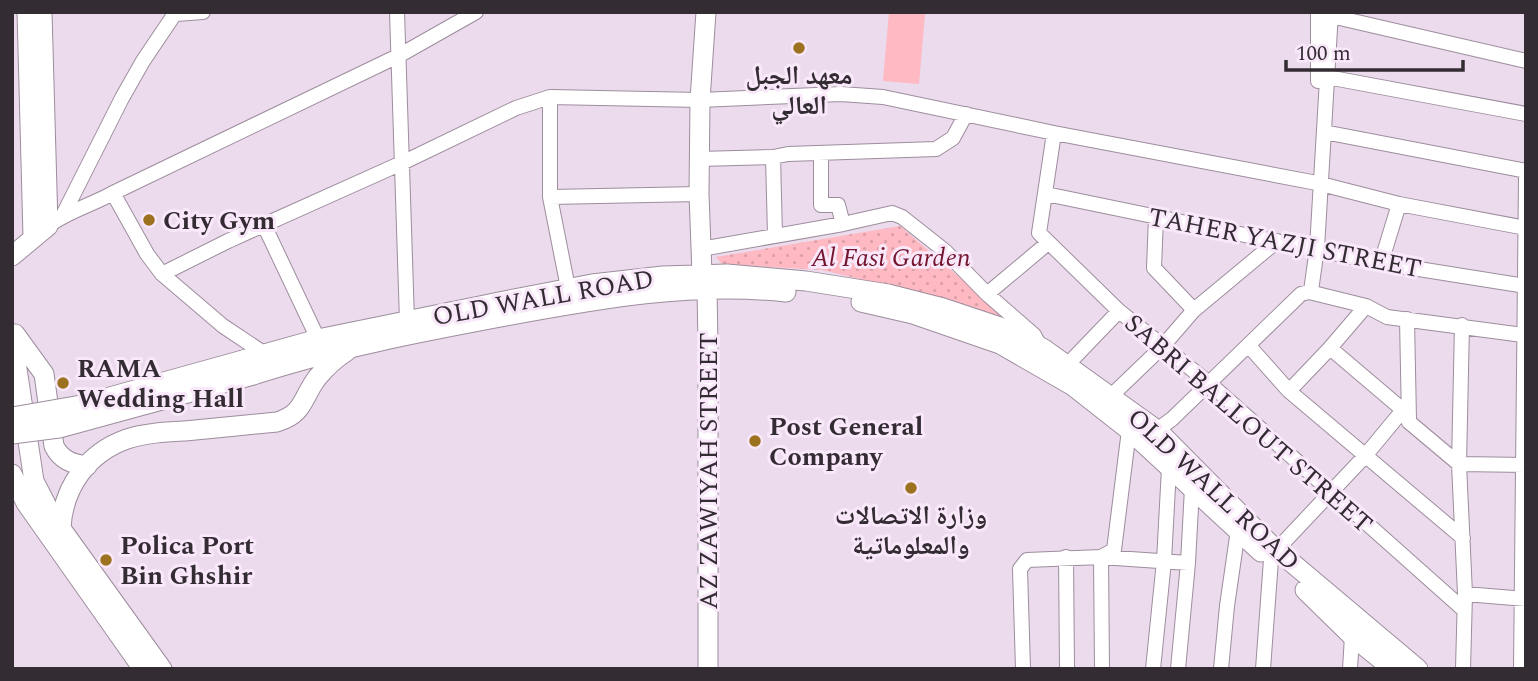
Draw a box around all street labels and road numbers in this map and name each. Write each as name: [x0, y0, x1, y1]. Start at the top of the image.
street label: TAHER YAZJI STREET: [1145, 197, 1425, 289]
street label: OLD WALL ROAD: [429, 259, 657, 337]
street label: SABRI BALLOUT STREET: [1115, 304, 1382, 543]
street label: AZ ZAWIYAH STREET: [689, 332, 729, 610]
street label: OLD WALL ROAD: [1118, 399, 1309, 581]

